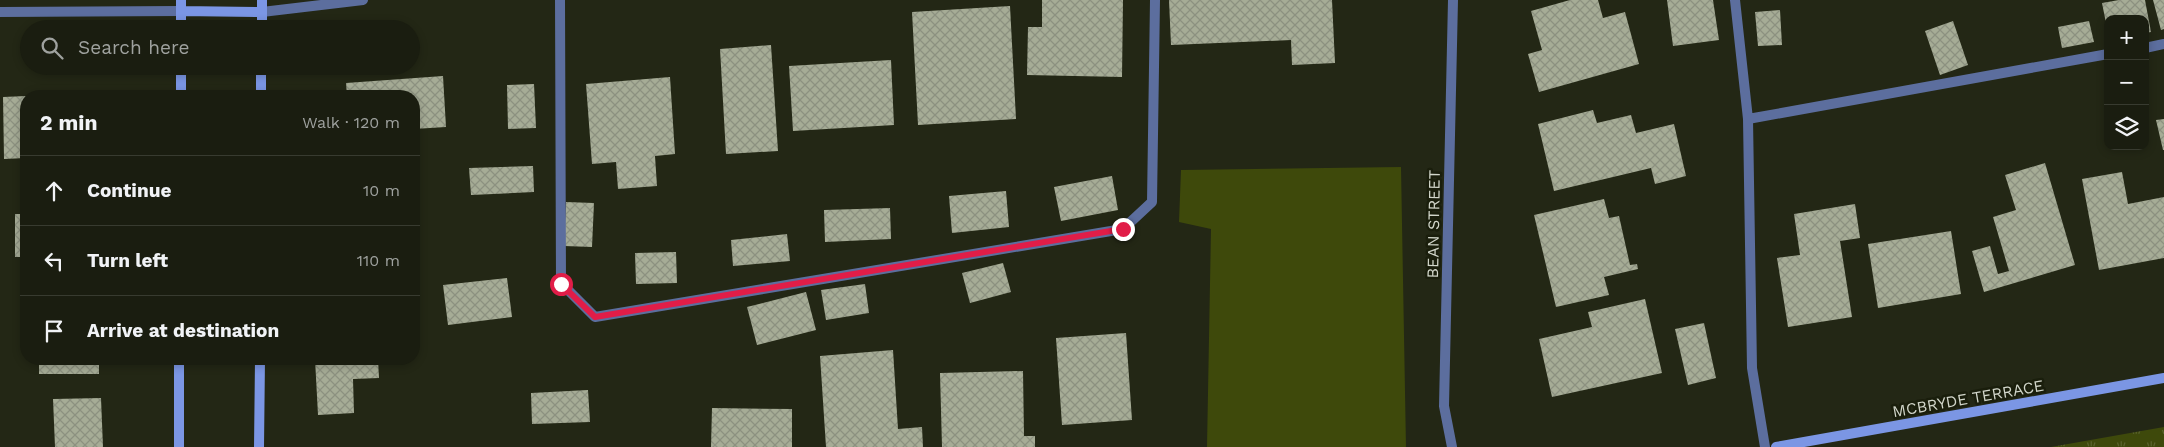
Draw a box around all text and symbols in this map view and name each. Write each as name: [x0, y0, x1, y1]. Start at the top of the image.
map controls: [2104, 15, 2149, 150]
button: +: [2104, 15, 2149, 60]
search box: [20, 20, 420, 75]
icon: search: [38, 34, 66, 62]
text: Search here: [78, 36, 189, 59]
button: −: [2104, 60, 2149, 105]
button: layers: [2104, 105, 2149, 150]
text: 2 min: [40, 110, 97, 135]
text: Walk · 120 m: [302, 113, 400, 132]
street label: BEAN STREET: [1423, 169, 1444, 278]
icon: ahead: [40, 177, 68, 205]
text: Continue: [87, 179, 171, 202]
text: 10 m: [363, 181, 400, 200]
route end: [1112, 218, 1135, 241]
icon: left: [40, 247, 68, 275]
text: Turn left: [87, 249, 168, 272]
text: 110 m: [357, 251, 400, 270]
route start: [550, 273, 573, 296]
icon: arrive: [40, 317, 68, 345]
text: Arrive at destination: [87, 319, 279, 342]
street label: MCBRYDE TERRACE: [1891, 376, 2045, 421]

